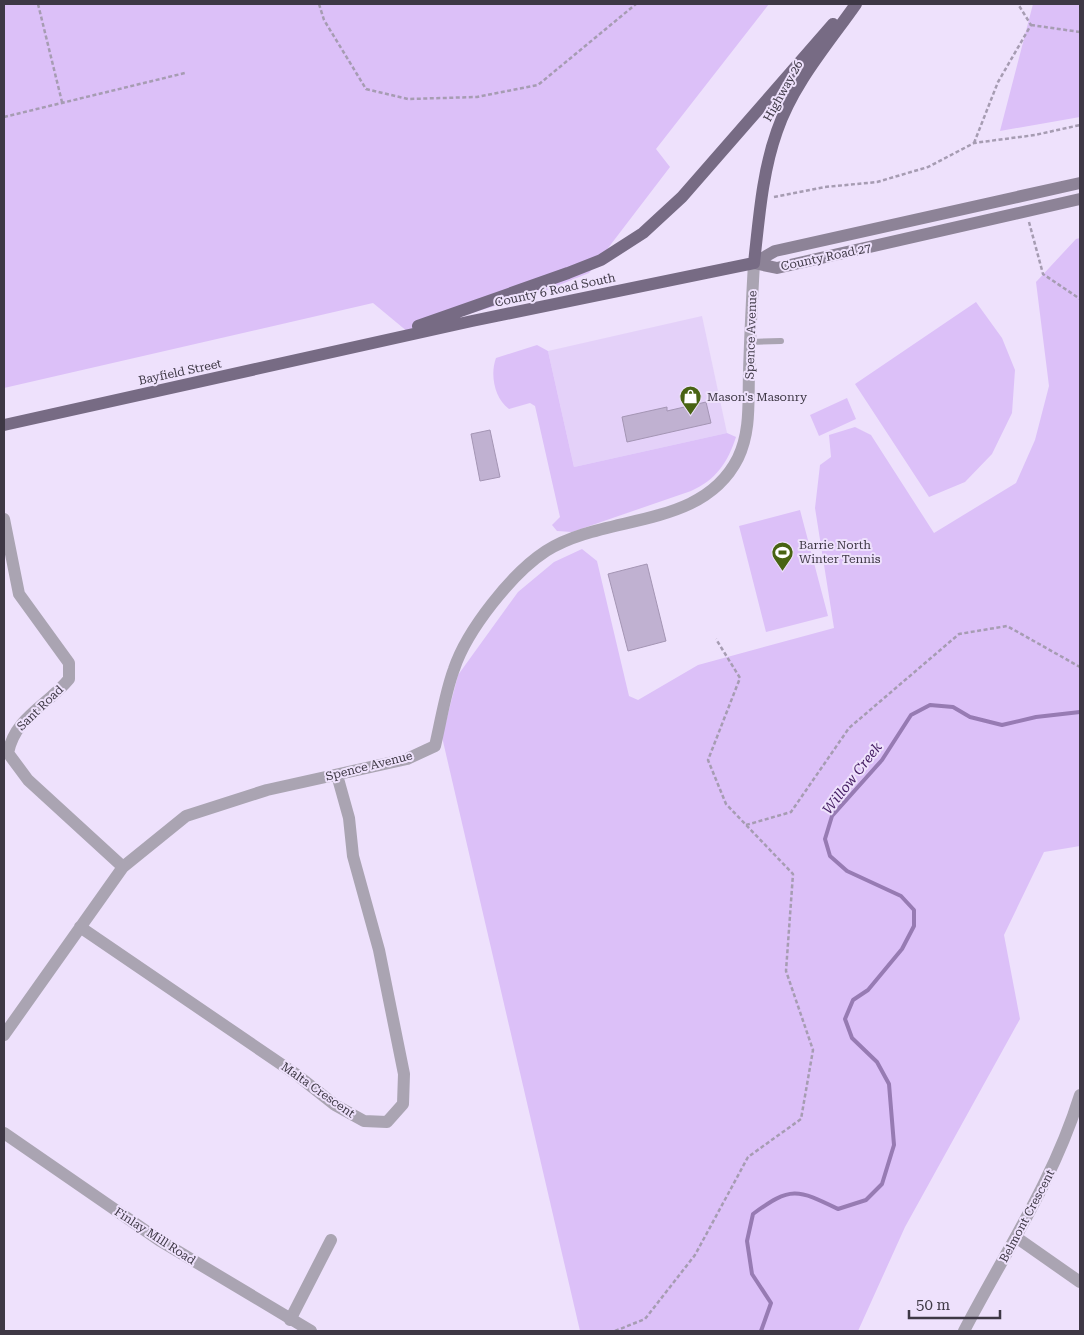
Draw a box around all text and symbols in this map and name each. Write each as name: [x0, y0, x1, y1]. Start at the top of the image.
street label: Highway 26: [760, 58, 806, 124]
street label: County Road 27: [780, 241, 873, 273]
street label: County 6 Road South: [493, 270, 617, 310]
street label: Spence Avenue: [742, 290, 760, 380]
street label: Bayfield Street: [137, 356, 223, 388]
shop icon: Mason's Masonry: [679, 385, 703, 416]
place label: Mason's Masonry: [707, 390, 808, 404]
place label: Barrie North Winter Tennis: [799, 538, 881, 566]
sports icon: Barrie North Winter Tennis: [771, 540, 795, 571]
street label: Sant Road: [14, 682, 66, 733]
water label: Willow Creek: [819, 739, 885, 817]
street label: Spence Avenue: [324, 748, 414, 784]
street label: Malta Crescent: [278, 1059, 358, 1121]
street label: Belmont Crescent: [997, 1167, 1058, 1265]
street label: Finlay Mill Road: [112, 1205, 198, 1268]
scale bar: [909, 1288, 1000, 1320]
text: 50 m: [916, 1296, 951, 1314]

